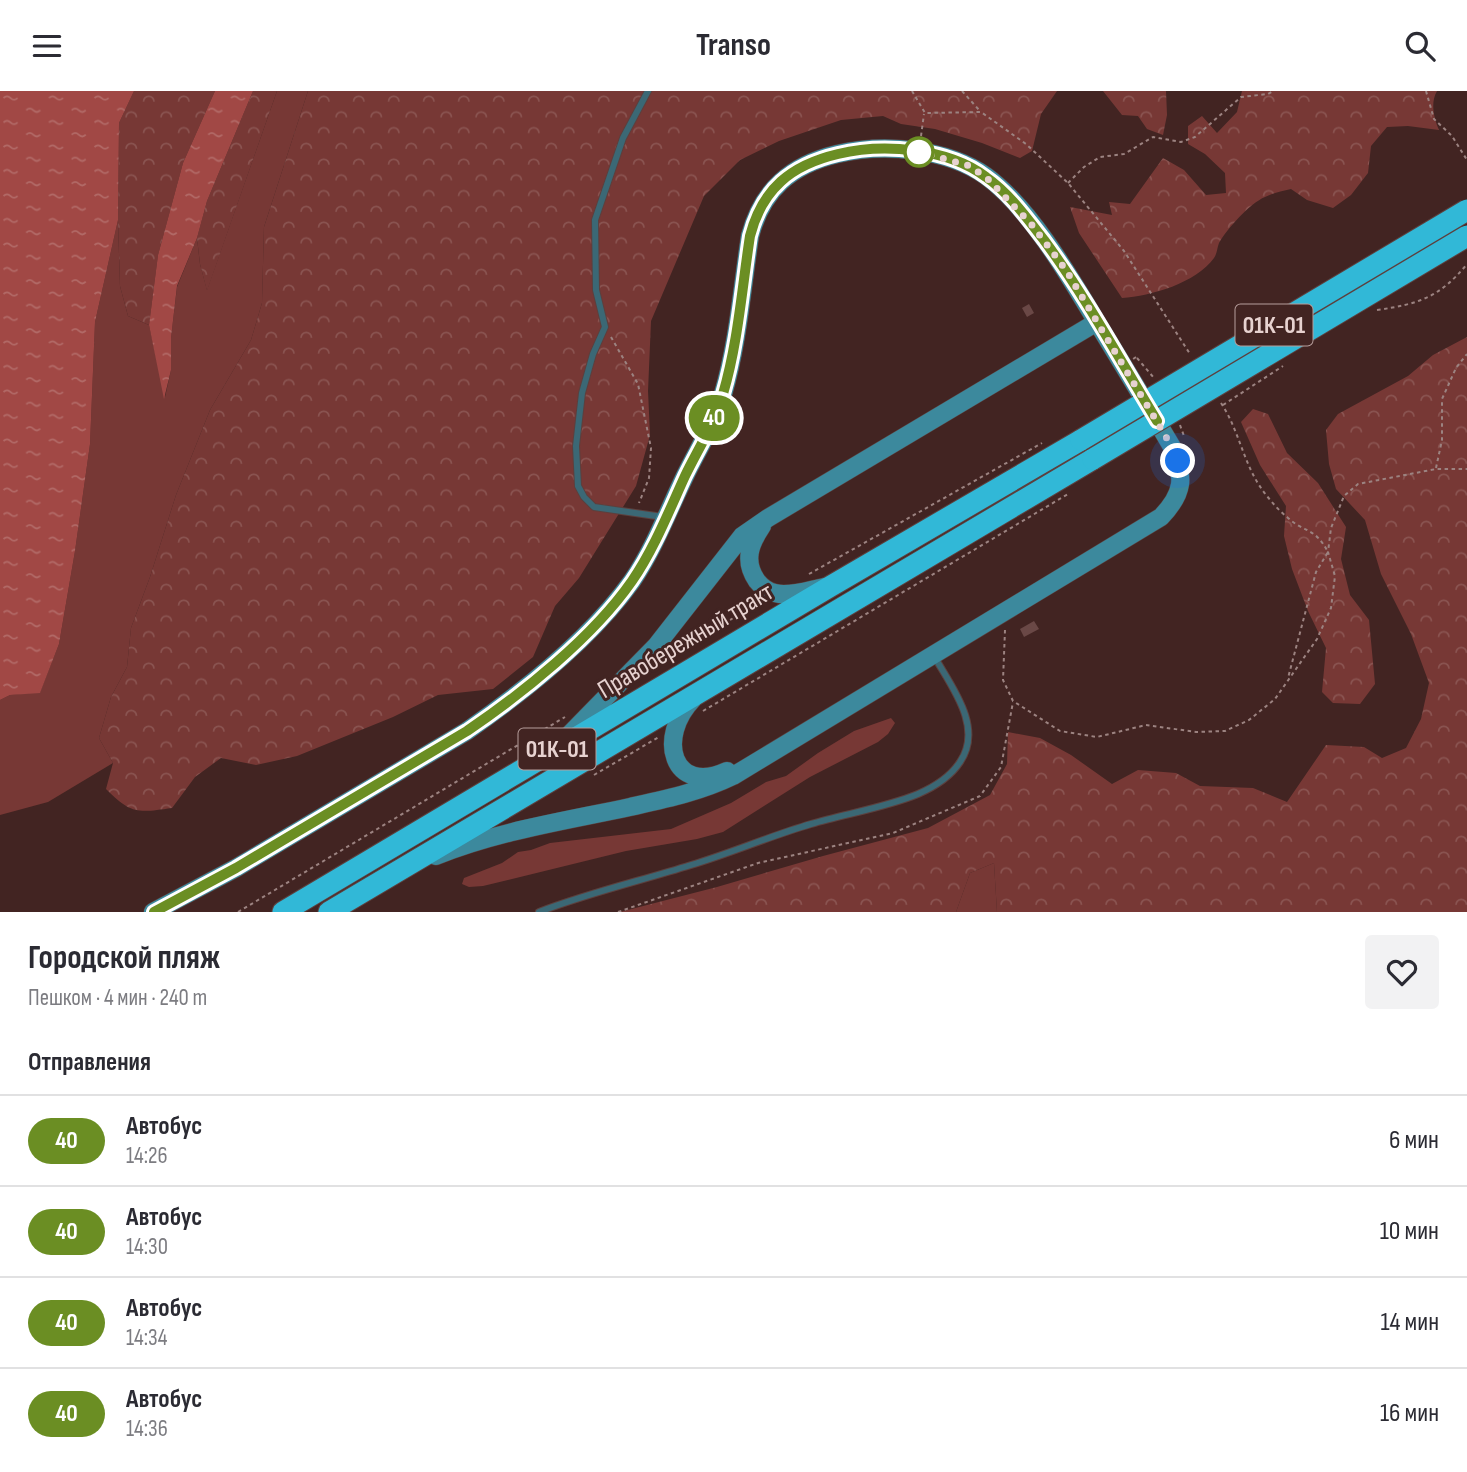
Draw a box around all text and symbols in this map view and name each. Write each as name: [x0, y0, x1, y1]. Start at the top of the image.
text: Transo: [696, 26, 771, 65]
icon: menu: [28, 27, 66, 65]
icon: search: [1401, 27, 1439, 65]
unlabelled marker: [904, 137, 934, 167]
road number: 01К-01: [1236, 305, 1312, 346]
line badge: 40: [682, 395, 746, 441]
text: 40: [703, 403, 725, 432]
your location: [1160, 443, 1195, 478]
street label: Правобережный тракт: [592, 577, 779, 706]
road number: 01К-01: [518, 729, 596, 769]
button: heart: [1365, 935, 1439, 1009]
text: Городской пляж: [28, 938, 220, 978]
text: Пешком · 4 мин · 240 m: [28, 984, 207, 1012]
text: Отправления: [28, 1047, 151, 1078]
text: Автобус: [126, 1111, 202, 1142]
text: 6 мин: [1389, 1125, 1439, 1156]
text: 40: [55, 1126, 78, 1155]
text: 14:26: [126, 1142, 168, 1170]
text: Автобус: [126, 1202, 202, 1233]
text: 10 мин: [1380, 1216, 1439, 1247]
text: 40: [55, 1217, 78, 1246]
text: 14:30: [126, 1233, 168, 1261]
text: Автобус: [126, 1293, 202, 1324]
text: 14 мин: [1380, 1307, 1439, 1338]
text: 40: [55, 1308, 78, 1337]
text: 14:34: [126, 1324, 167, 1352]
text: Автобус: [126, 1384, 202, 1415]
text: 16 мин: [1380, 1398, 1439, 1429]
text: 40: [55, 1399, 78, 1428]
text: 14:36: [126, 1415, 168, 1443]

